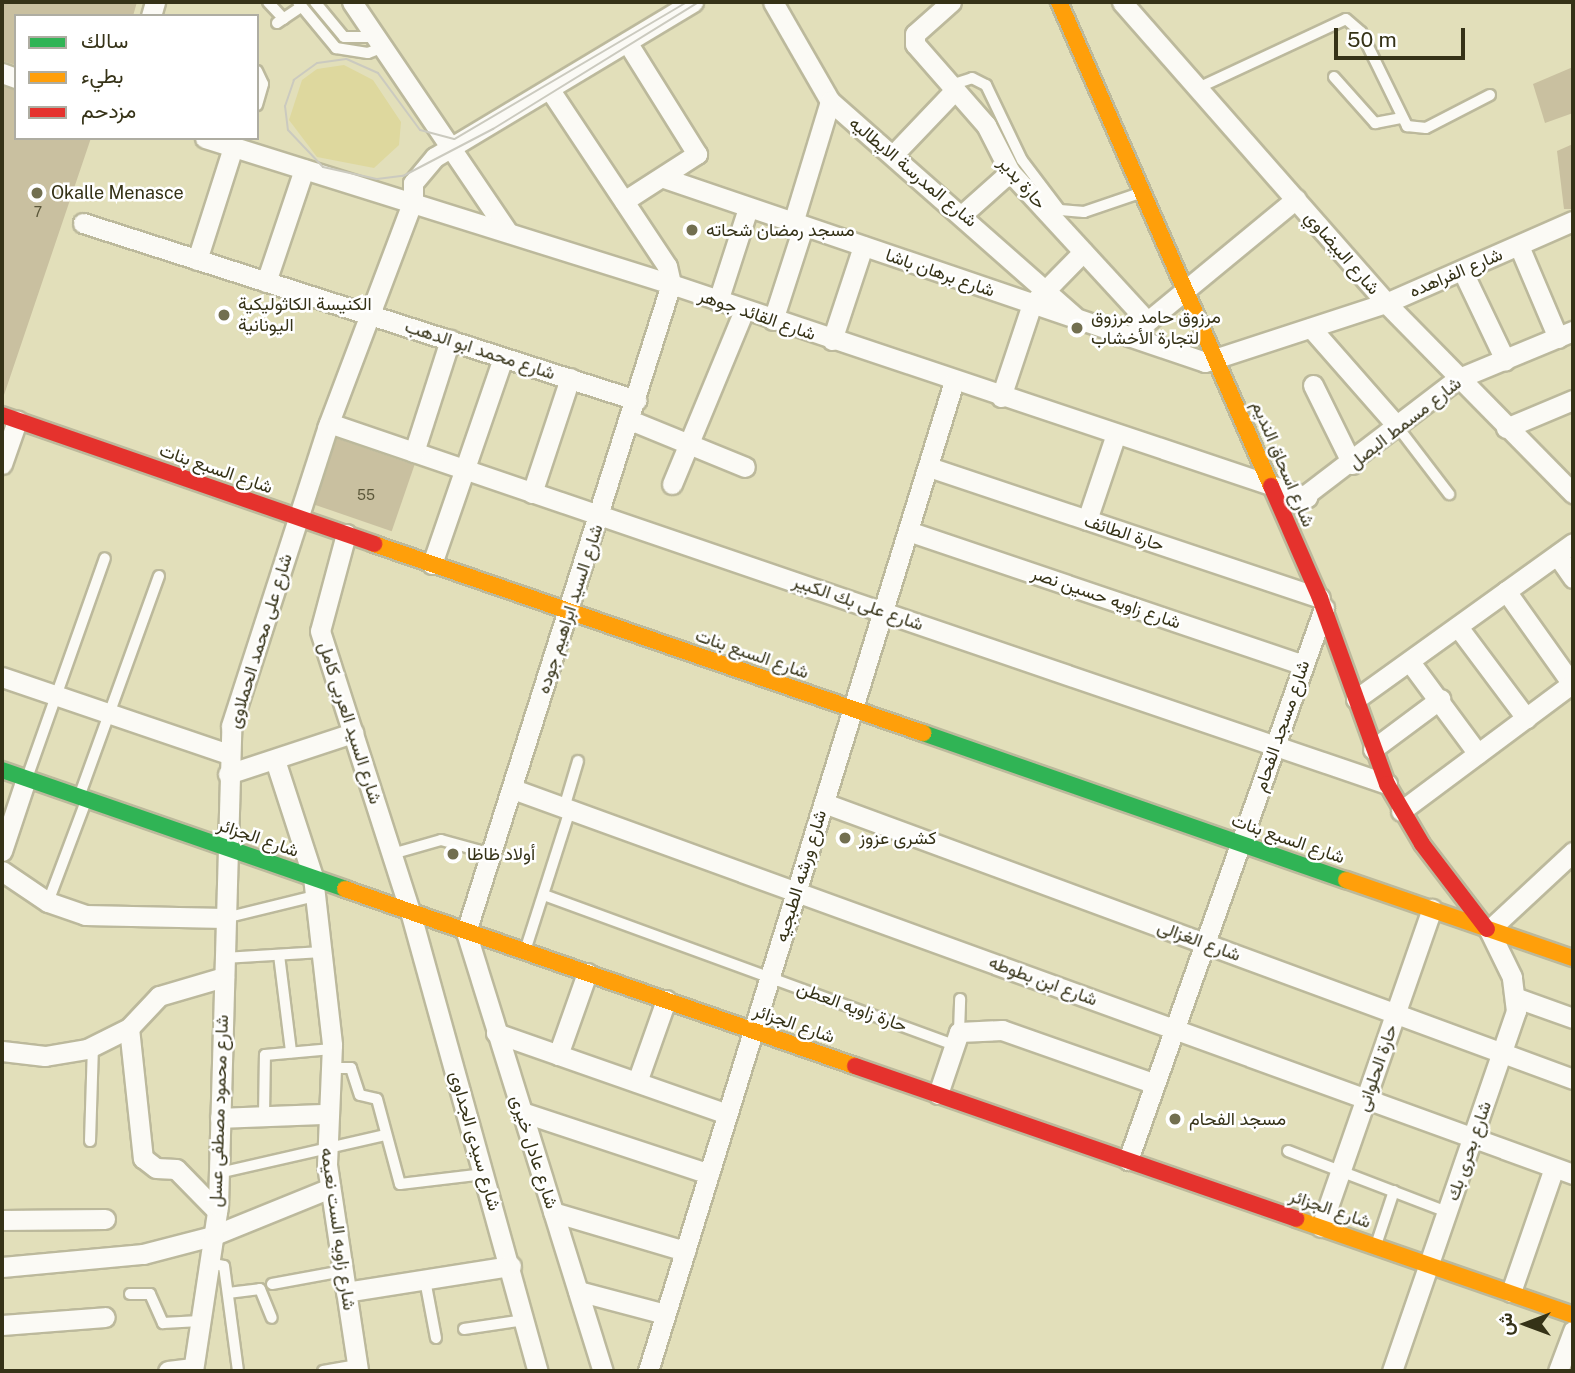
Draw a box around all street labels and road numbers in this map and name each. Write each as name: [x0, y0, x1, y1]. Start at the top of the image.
street label: شارع المدرسة الايطاليه: [845, 112, 981, 232]
street label: حارة بدير: [993, 152, 1051, 214]
street label: شارع البيضاوي: [1300, 207, 1384, 299]
street label: شارع برهان باشا: [883, 244, 997, 302]
street label: شارع الفراهده: [1406, 244, 1506, 302]
street label: شارع القائد جوهر: [696, 285, 818, 345]
street label: شارع محمد ابو الدهب: [402, 316, 558, 384]
street label: شارع مسمط البصل: [1344, 372, 1466, 474]
street label: شارع اسحاق النديم: [1247, 398, 1319, 530]
street label: شارع السبع بنات: [157, 440, 275, 498]
street label: حارة الطائف: [1081, 510, 1167, 556]
street label: شارع السيد ابراهيم جوده: [532, 522, 608, 696]
street label: شارع على محمد الحملاوى: [223, 551, 297, 731]
street label: شارع زاويه حسين نصر: [1029, 562, 1183, 634]
street label: شارع على بك الكبير: [790, 571, 926, 635]
street label: شارع السبع بنات: [693, 625, 811, 683]
street label: شارع السيد العربى كامل: [314, 639, 386, 807]
street label: شارع مسجد الفحام: [1249, 657, 1315, 795]
street label: شارع ورشه الطبجيه: [771, 807, 831, 945]
street label: شارع السبع بنات: [1229, 810, 1347, 868]
street label: شارع الجزائر: [215, 814, 301, 862]
street label: شارع الغزالى: [1154, 916, 1244, 966]
street label: شارع ابن بطوطه: [986, 951, 1100, 1011]
street label: حارة زاويه العطن: [794, 977, 910, 1037]
street label: شارع الجزائر: [751, 1000, 837, 1048]
street label: شارع محمود مصطفى عسل: [205, 1014, 233, 1208]
street label: حارة الحلوانى: [1352, 1022, 1402, 1114]
street label: شارع سيدى الجداوى: [445, 1069, 505, 1213]
street label: شارع عادل خيرى: [505, 1093, 563, 1211]
street label: شارع بحرى بك: [1442, 1098, 1496, 1204]
street label: شارع زاويه الست نعيمه: [316, 1146, 360, 1312]
street label: شارع الجزائر: [1287, 1185, 1373, 1233]

